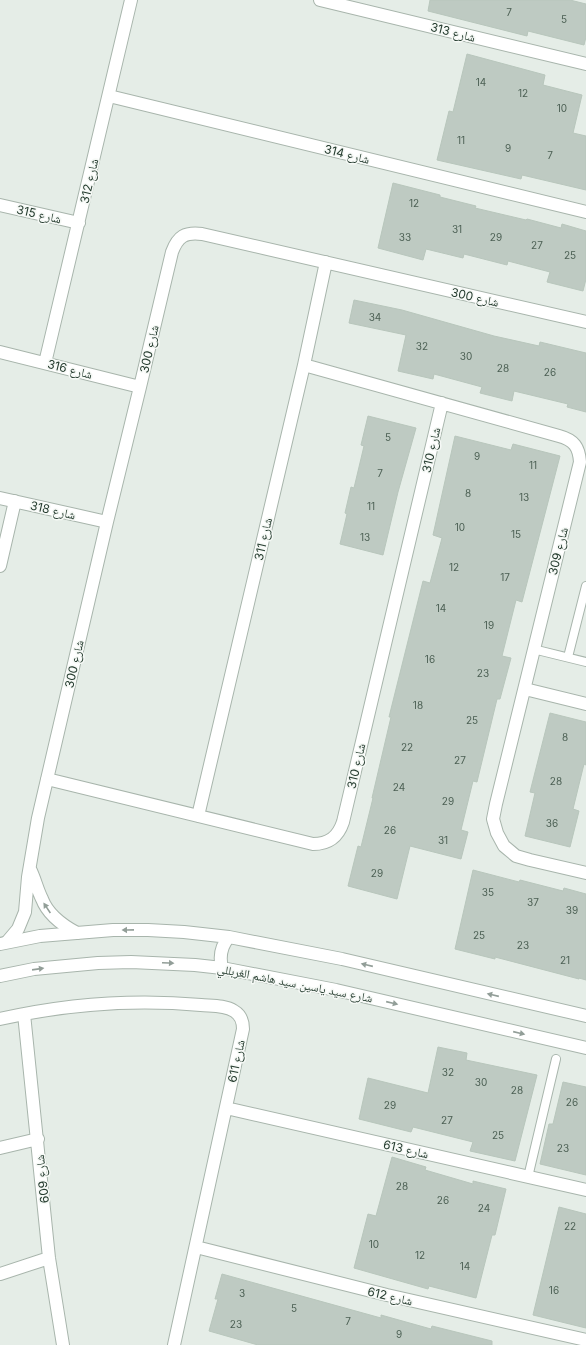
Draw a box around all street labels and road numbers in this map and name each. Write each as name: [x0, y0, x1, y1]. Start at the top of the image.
street label: شارع 313: [429, 19, 477, 46]
street label: شارع 314: [323, 141, 371, 168]
street label: شارع 312: [77, 157, 102, 205]
street label: شارع 315: [15, 202, 63, 227]
street label: شارع 300: [449, 284, 501, 311]
street label: شارع 300: [136, 323, 163, 375]
street label: شارع 316: [46, 356, 94, 383]
street label: شارع 310: [419, 426, 444, 474]
street label: شارع 318: [29, 498, 77, 523]
street label: شارع 311: [251, 516, 276, 562]
street label: شارع 309: [545, 525, 572, 577]
street label: شارع 300: [61, 638, 88, 690]
street label: شارع 310: [344, 742, 369, 790]
street label: شارع سيد ياسين سيد هاشم الغربللي: [215, 961, 374, 1008]
street label: شارع 611: [224, 1038, 249, 1084]
street label: شارع 613: [382, 1137, 430, 1162]
street label: شارع 609: [32, 1154, 53, 1204]
street label: شارع 612: [366, 1284, 414, 1309]

